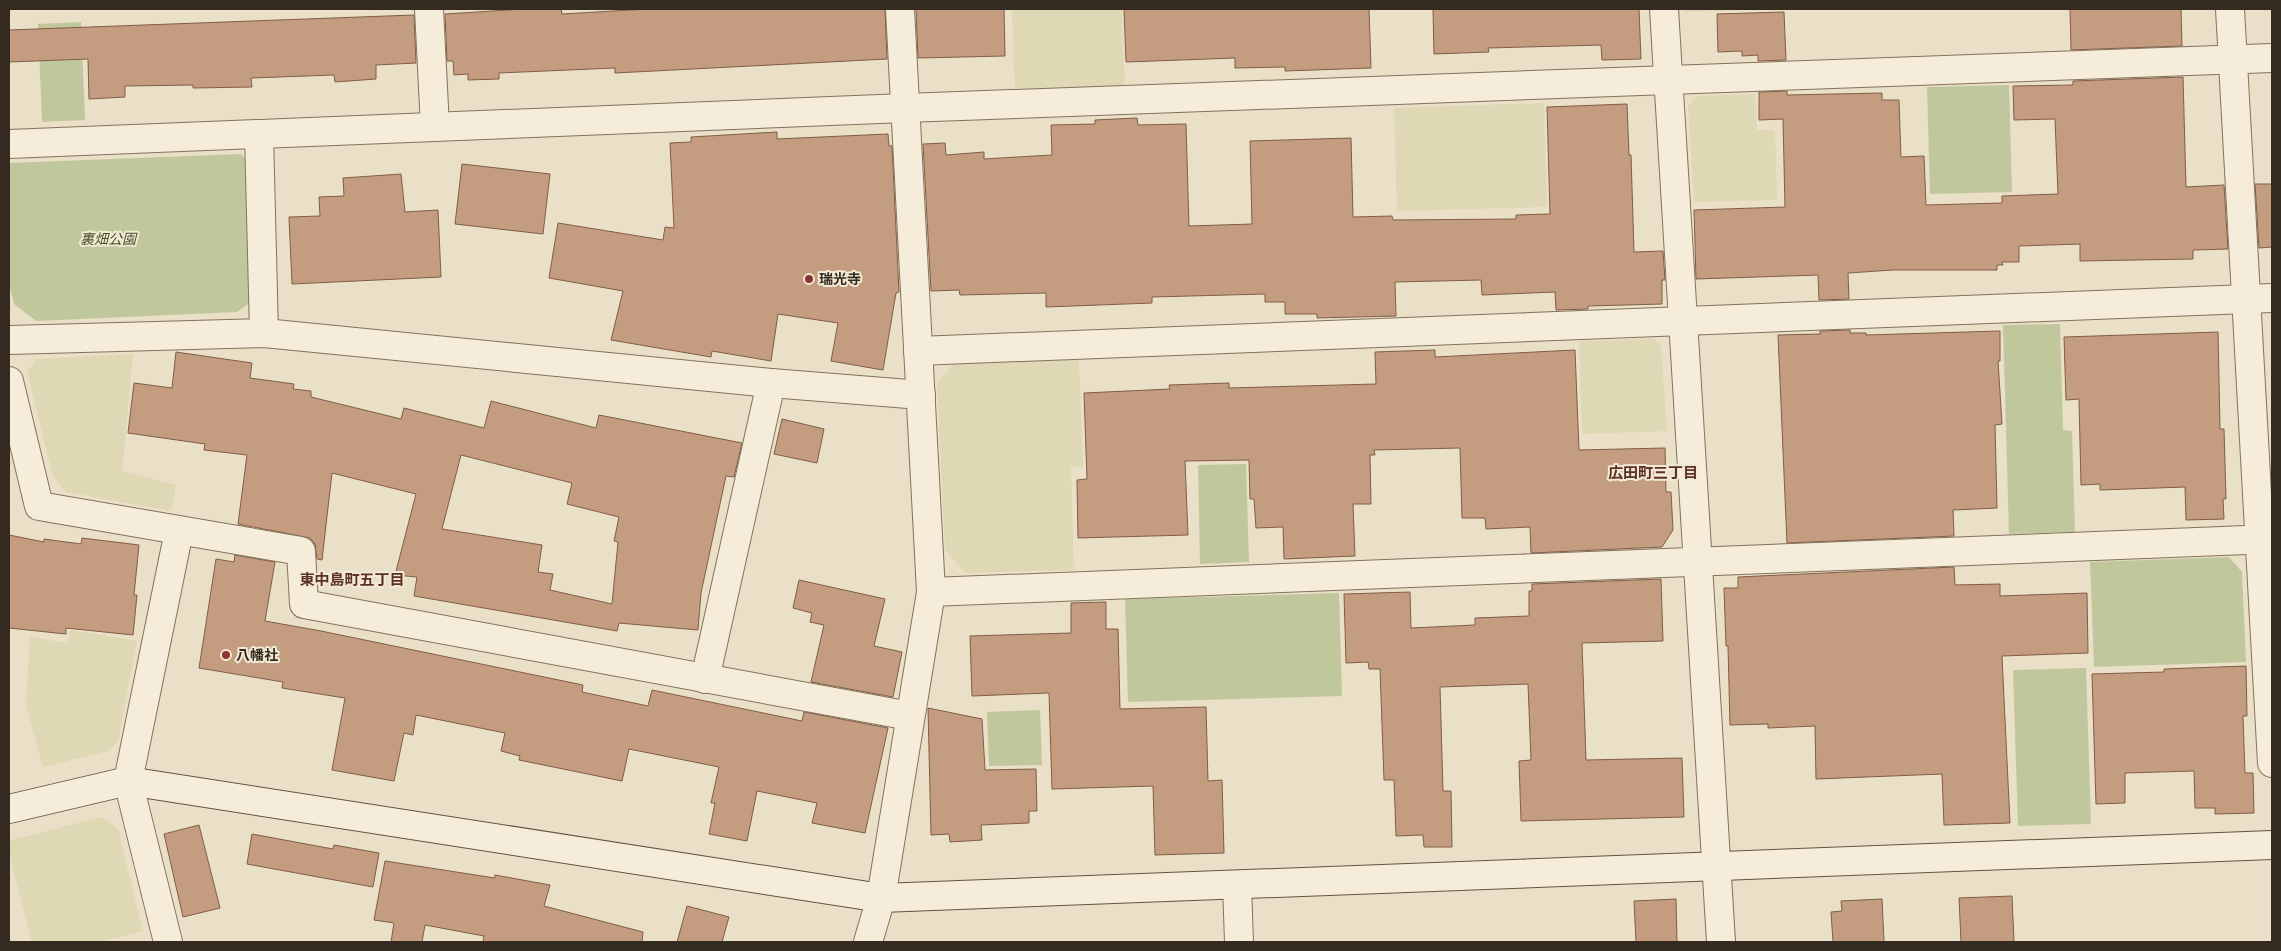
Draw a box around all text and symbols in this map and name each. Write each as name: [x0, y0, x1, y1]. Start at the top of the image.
park label: 裏畑公園: [80, 229, 138, 248]
place label: 瑞光寺: [819, 269, 861, 288]
marker: 瑞光寺: [803, 273, 815, 285]
district label: 広田町三丁目: [1608, 462, 1698, 482]
district label: 東中島町五丁目: [299, 569, 405, 589]
place label: 八幡社: [236, 645, 278, 664]
marker: 八幡社: [220, 649, 232, 661]

